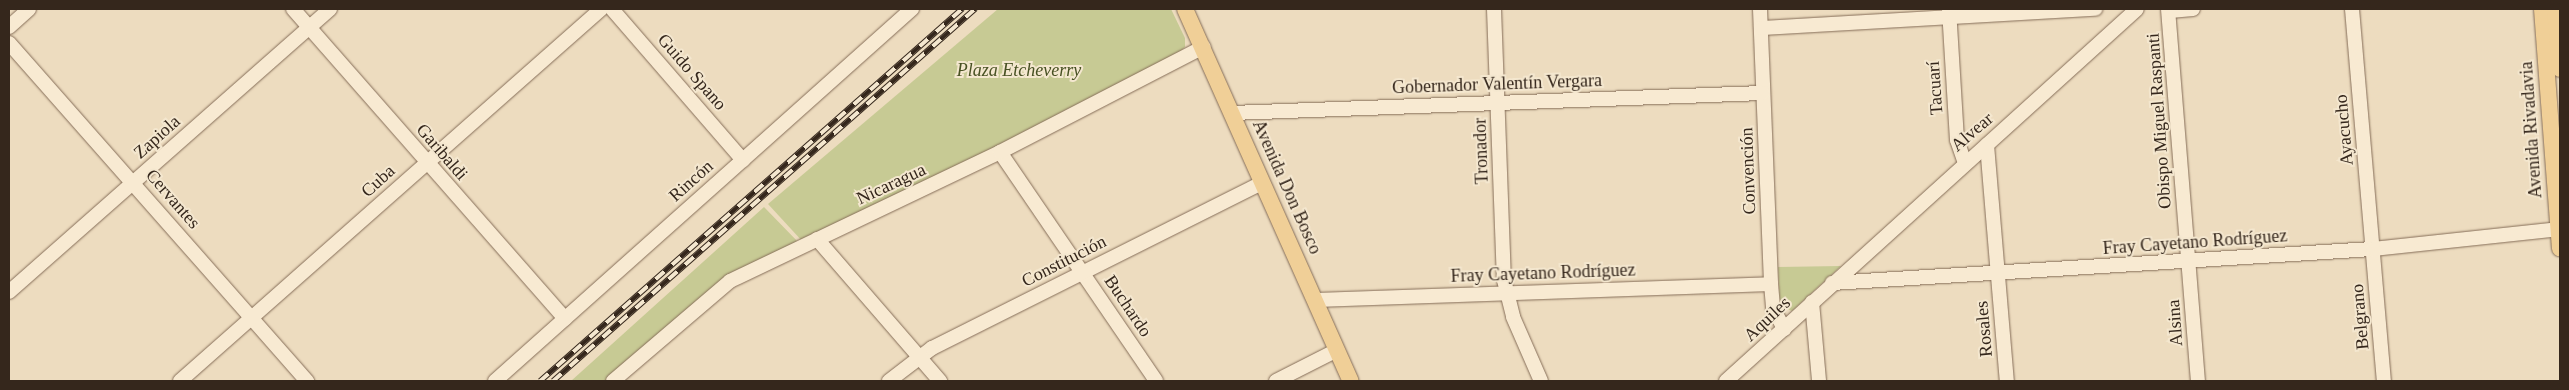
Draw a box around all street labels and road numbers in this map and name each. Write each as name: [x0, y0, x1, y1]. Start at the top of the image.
street label: Guido Spano: [653, 29, 731, 115]
street label: Obispo Miguel Raspanti: [2142, 32, 2176, 210]
street label: Tacuarí: [1922, 60, 1948, 116]
street label: Avenida Rivadavia: [2515, 61, 2547, 199]
street label: Gobernador Valentín Vergara: [1391, 70, 1603, 98]
street label: Ayacucho: [2330, 94, 2358, 166]
street label: Alvear: [1946, 108, 1998, 156]
street label: Zapiola: [129, 111, 185, 163]
street label: Avenida Don Bosco: [1248, 117, 1326, 257]
street label: Tronador: [1469, 117, 1493, 185]
street label: Garibaldi: [412, 119, 472, 185]
street label: Convención: [1736, 127, 1760, 215]
street label: Rincón: [664, 156, 718, 206]
street label: Nicaragua: [853, 159, 929, 209]
street label: Cuba: [357, 160, 399, 202]
street label: Cervantes: [141, 165, 205, 233]
street label: Fray Cayetano Rodríguez: [2102, 225, 2288, 259]
street label: Constitución: [1018, 230, 1110, 292]
street label: Fray Cayetano Rodríguez: [1450, 259, 1636, 287]
street label: Buchardo: [1099, 271, 1157, 341]
street label: Belgrano: [2346, 283, 2374, 351]
street label: Aquiles: [1739, 292, 1795, 346]
street label: Alsina: [2163, 299, 2187, 347]
street label: Rosales: [1971, 300, 1997, 358]

